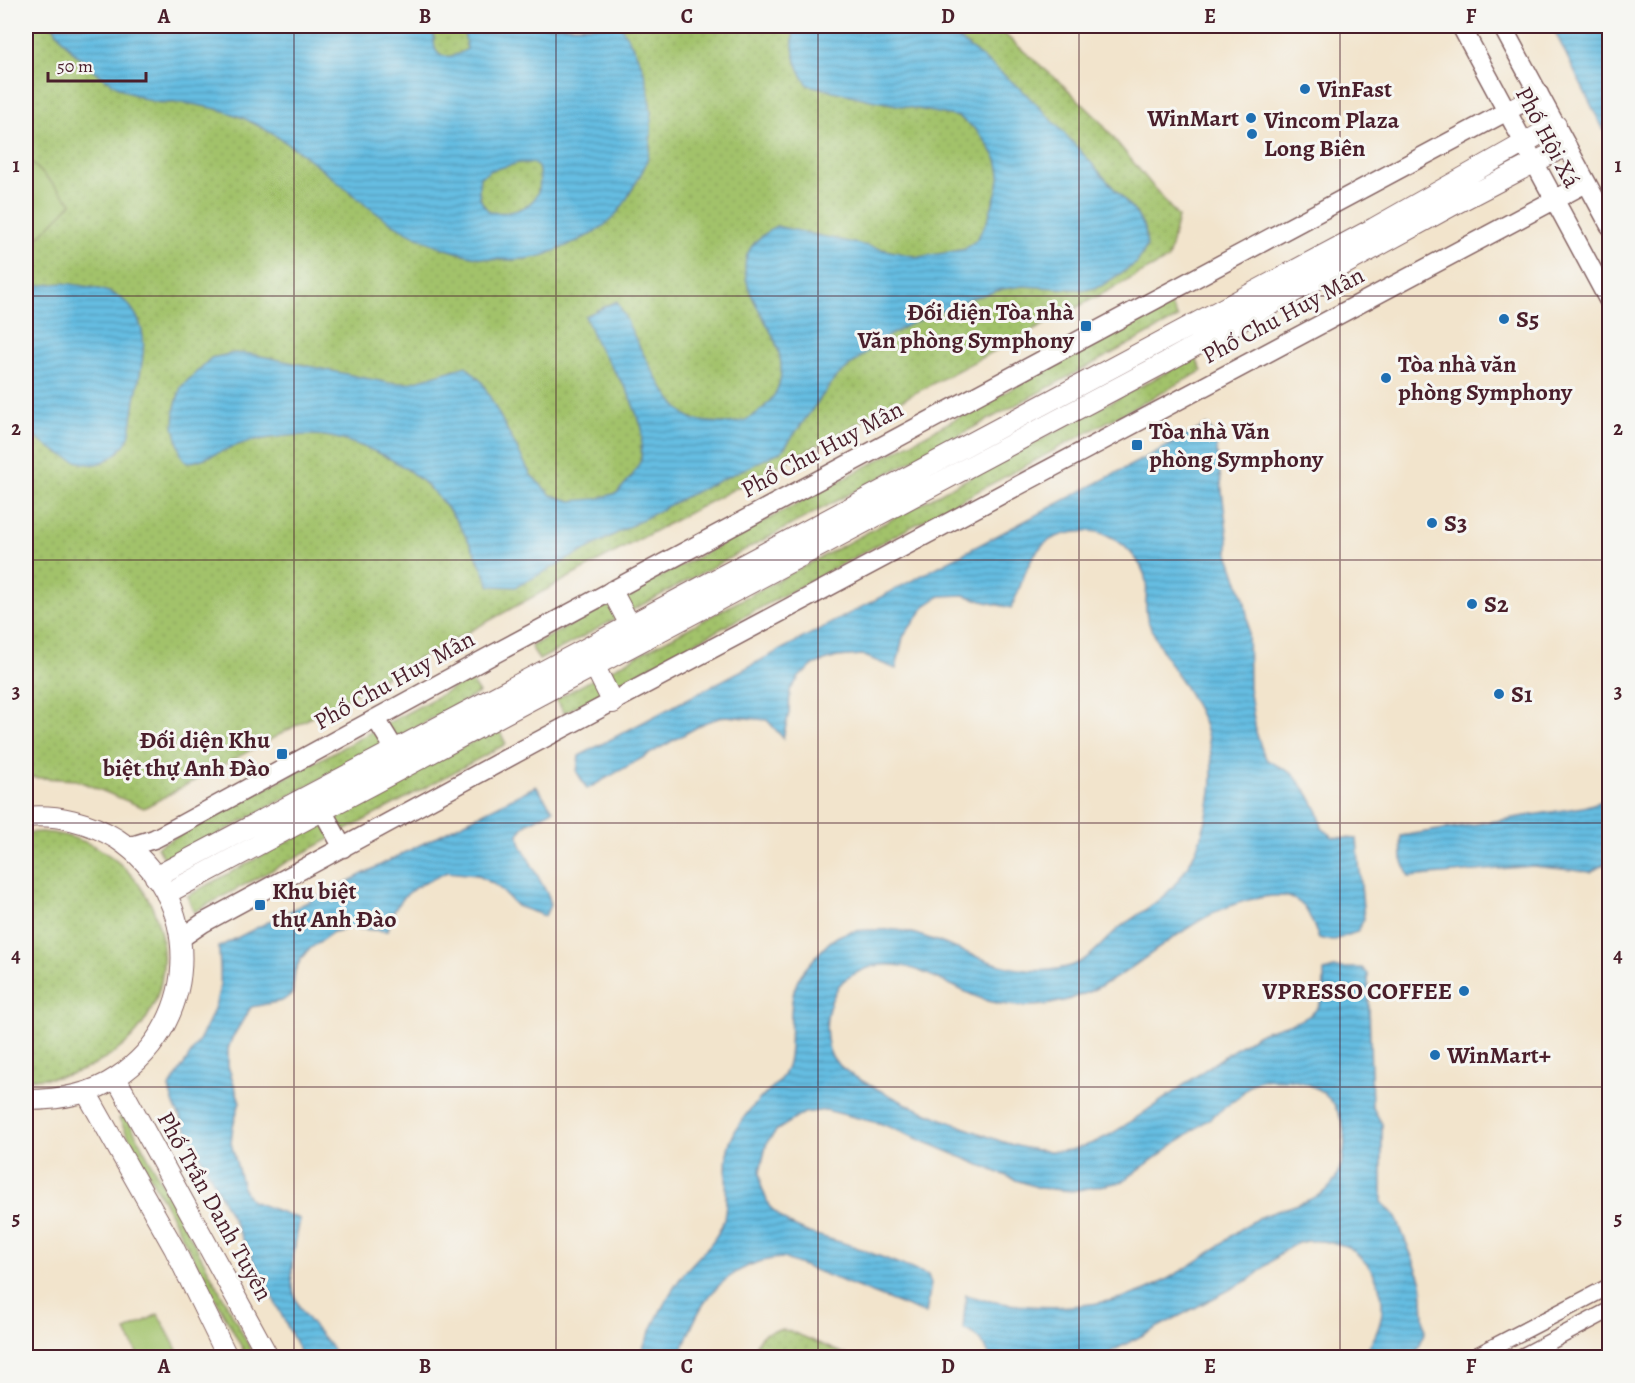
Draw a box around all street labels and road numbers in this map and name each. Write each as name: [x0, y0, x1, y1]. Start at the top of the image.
street label: Phố Hội Xá: [1508, 81, 1588, 194]
street label: Phố Chu Huy Mân: [1196, 259, 1370, 371]
street label: Phố Chu Huy Mân: [735, 393, 909, 505]
street label: Phố Chu Huy Mân: [308, 623, 480, 737]
street label: Phố Trần Danh Tuyên: [150, 1106, 280, 1306]

